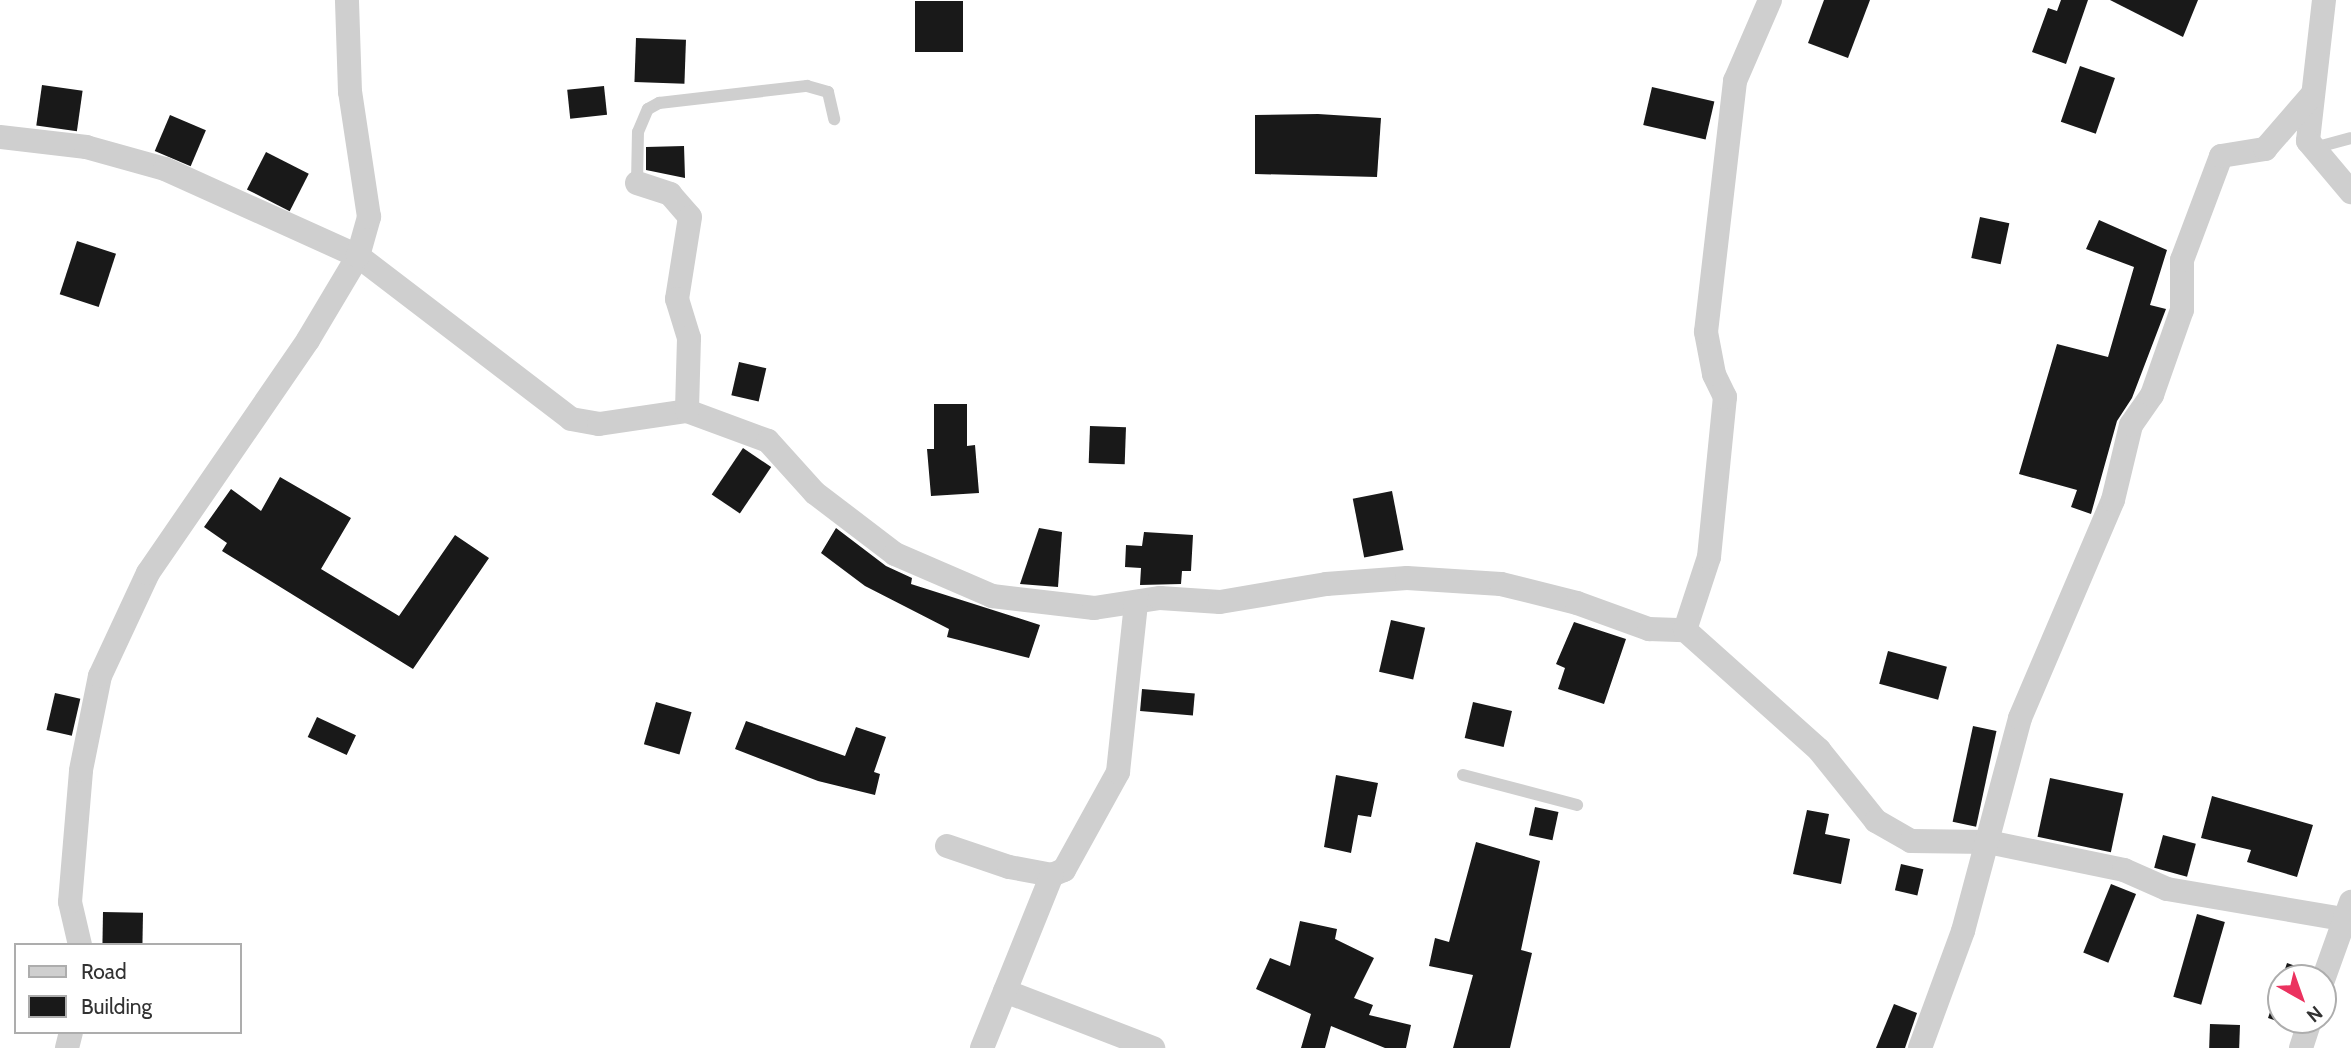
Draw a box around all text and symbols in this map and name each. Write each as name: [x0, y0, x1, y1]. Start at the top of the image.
legend: [14, 943, 242, 1034]
text: Road: [81, 959, 127, 984]
north arrow: [2267, 964, 2337, 1034]
text: Building: [81, 994, 152, 1019]
text: N: [2302, 1001, 2327, 1027]

